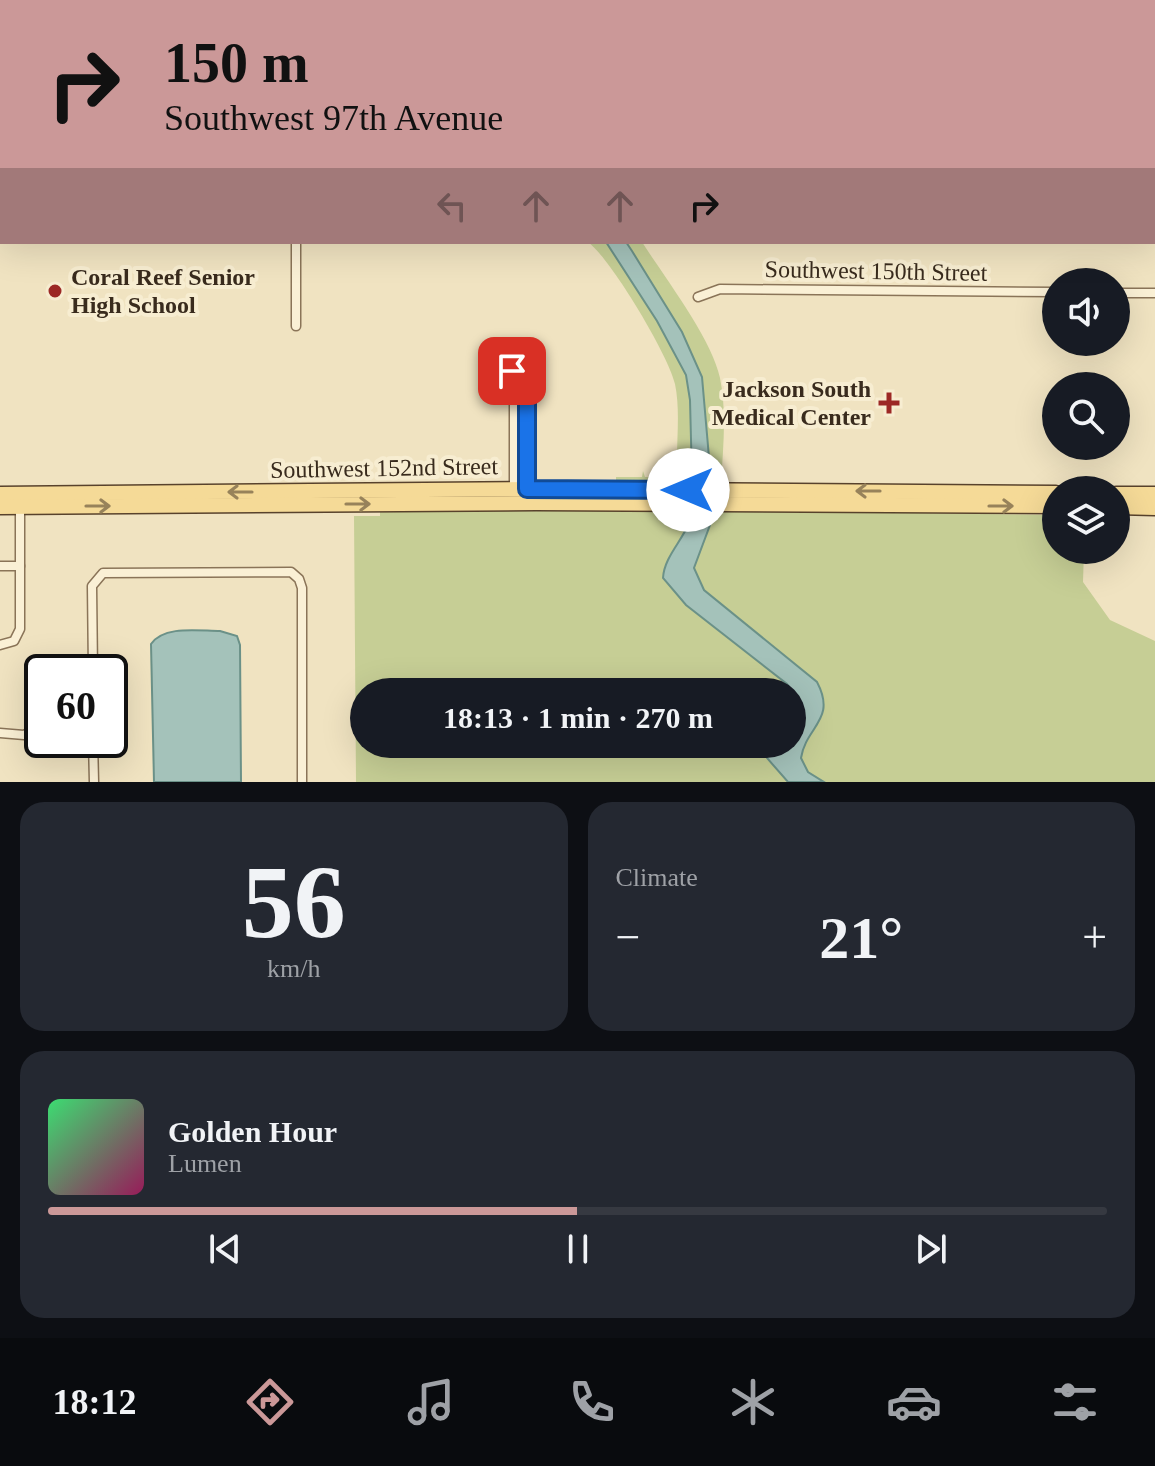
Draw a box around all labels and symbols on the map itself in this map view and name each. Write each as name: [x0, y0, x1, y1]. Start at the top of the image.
street label: Southwest 150th Street: [764, 256, 988, 286]
place label: Coral Reef Senior High School: [71, 264, 255, 318]
marker: Coral Reef Senior High School: [46, 282, 64, 300]
pin: [478, 337, 546, 405]
place label: Jackson South Medical Center: [712, 376, 871, 430]
marker: Jackson South Medical Center: [878, 392, 900, 414]
position arrow: [646, 448, 730, 532]
street label: Southwest 152nd Street: [270, 453, 499, 483]
one-way arrow: [227, 484, 254, 499]
one-way arrow: [855, 484, 882, 499]
one-way arrow: [344, 496, 371, 512]
one-way arrow: [84, 498, 111, 514]
one-way arrow: [987, 498, 1014, 514]
speed limit sign: 60: [24, 654, 128, 758]

